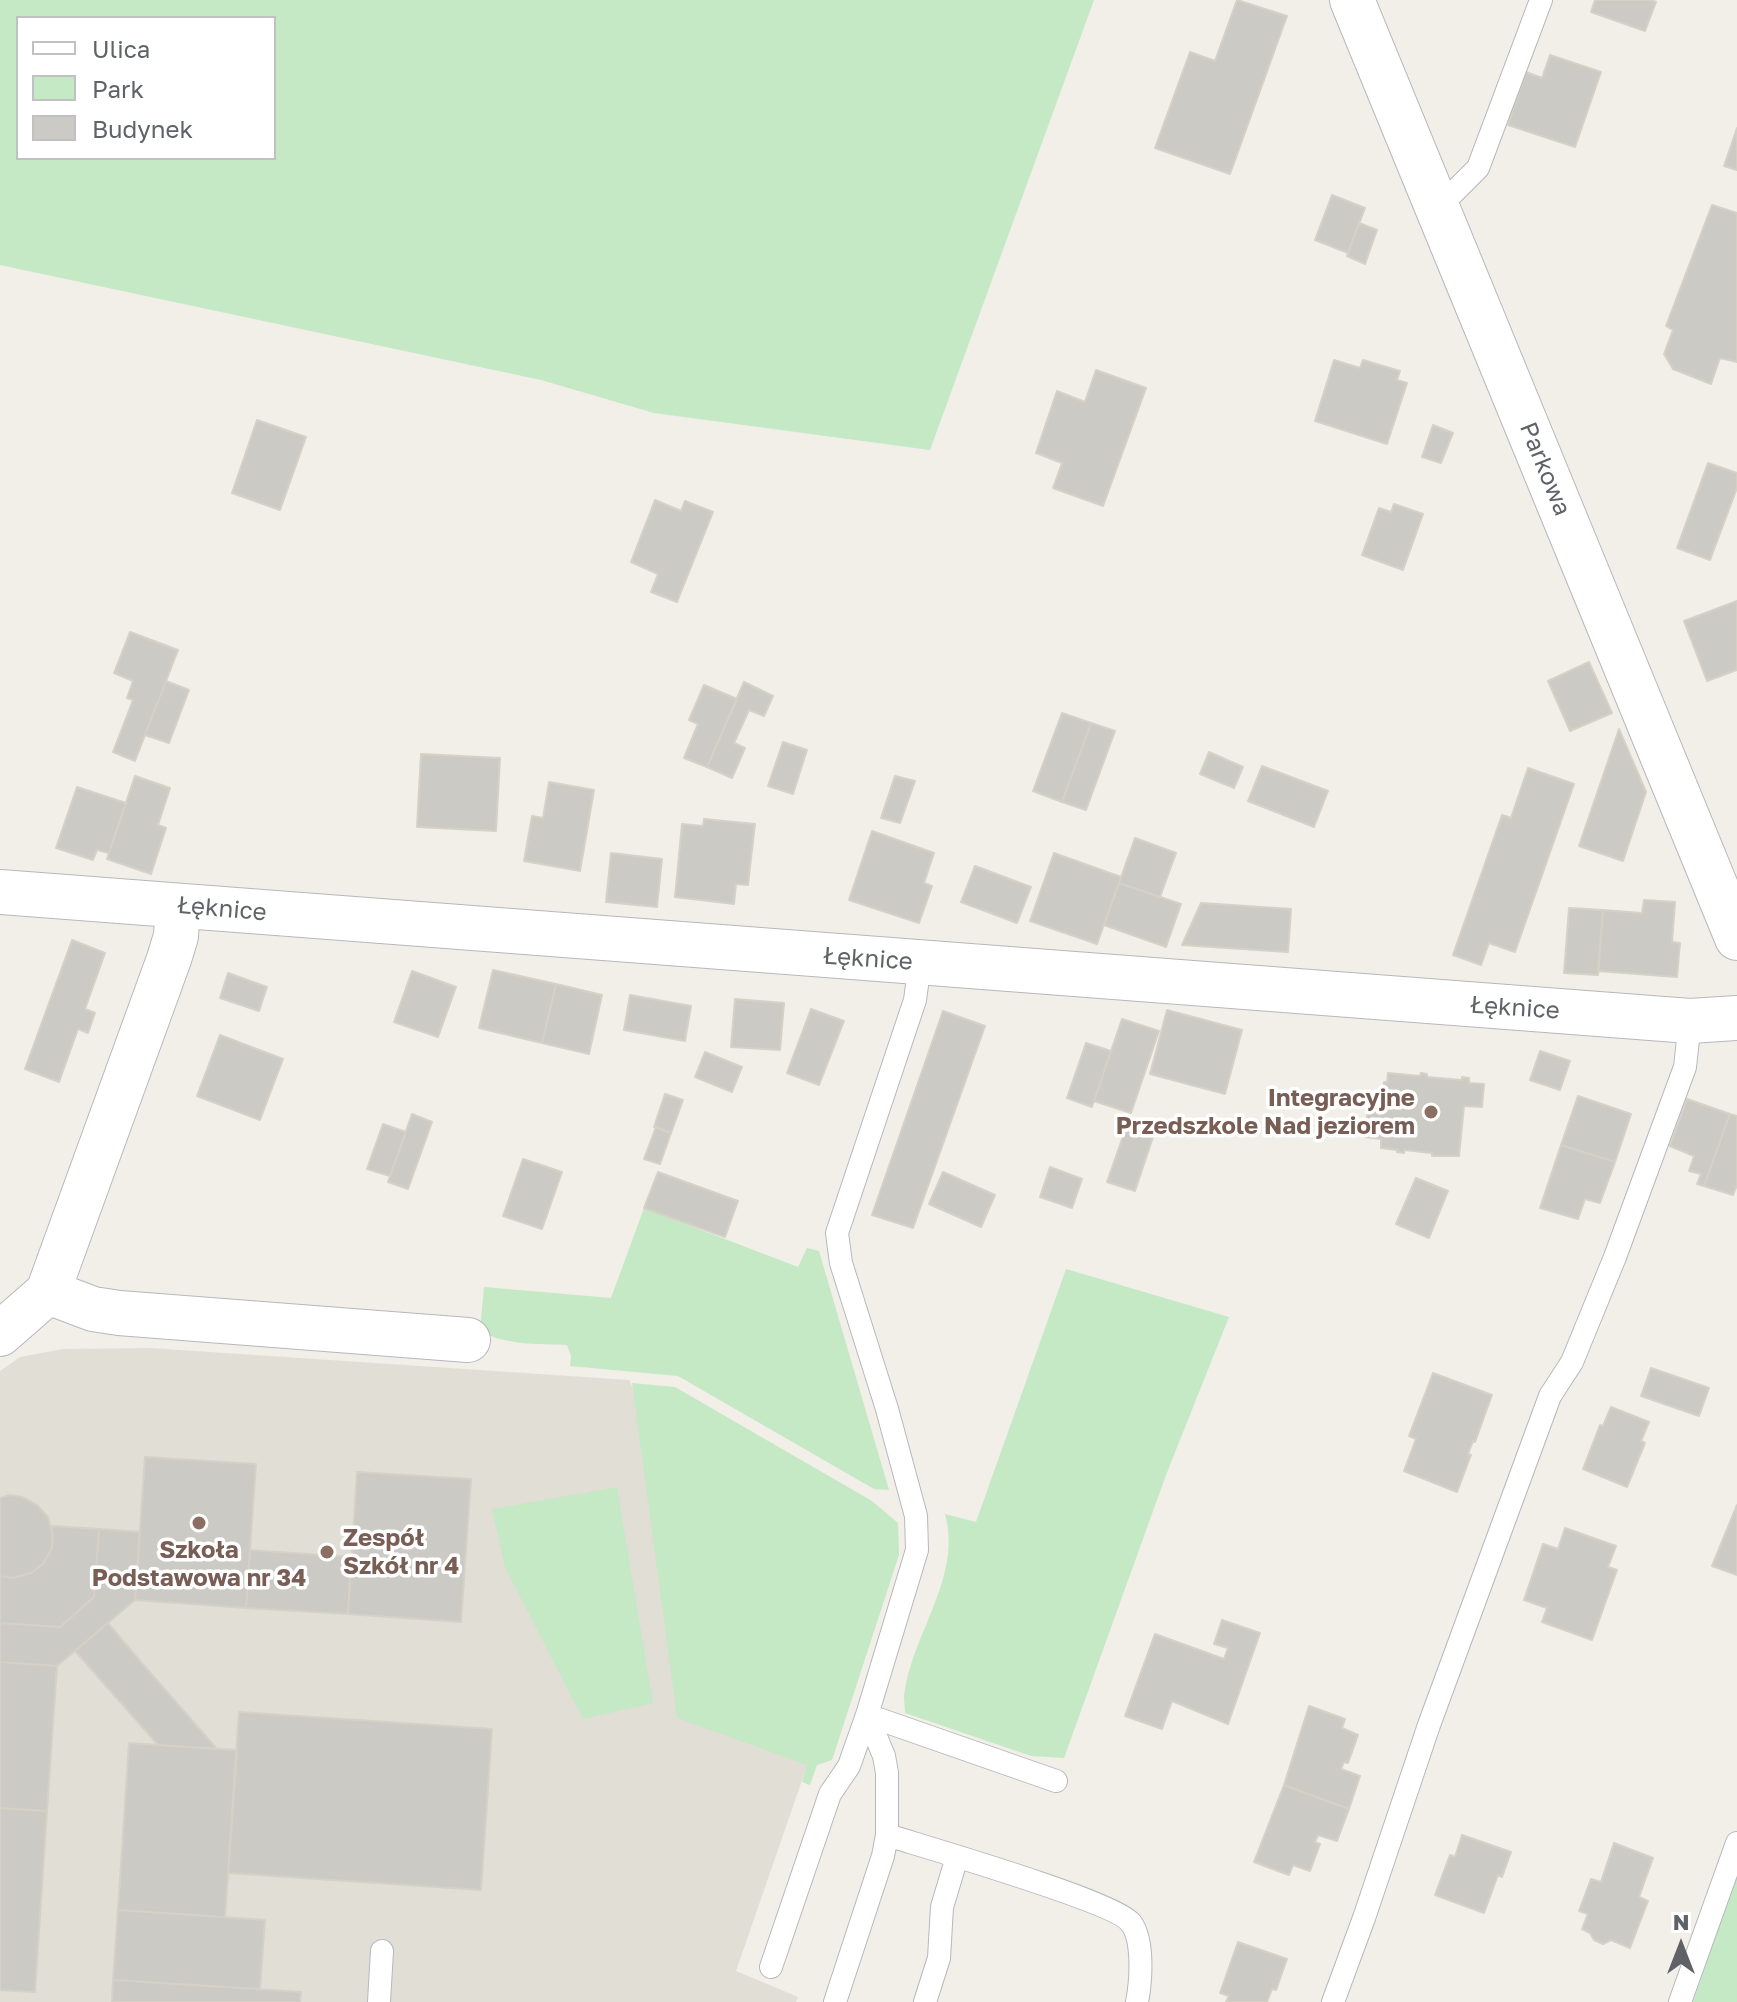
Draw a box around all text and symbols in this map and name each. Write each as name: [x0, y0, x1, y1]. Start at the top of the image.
legend: [16, 16, 276, 160]
text: Ulica: [92, 34, 150, 63]
text: Park: [92, 74, 144, 103]
text: Budynek: [92, 114, 193, 143]
street label: Parkowa: [1513, 418, 1577, 520]
street label: Łęknice: [176, 891, 268, 927]
street label: Łęknice: [822, 942, 914, 976]
street label: Łęknice: [1469, 991, 1561, 1025]
place label: Integracyjne Przedszkole Nad jeziorem: [1116, 1084, 1415, 1140]
marker: Integracyjne Przedszkole Nad jeziorem: [1422, 1103, 1440, 1121]
marker: Szkoła Podstawowa nr 34: [190, 1514, 208, 1532]
place label: Zespół Szkół nr 4: [343, 1524, 459, 1580]
place label: Szkoła Podstawowa nr 34: [92, 1536, 306, 1592]
marker: Zespół Szkół nr 4: [318, 1543, 336, 1561]
north arrow: [1641, 1906, 1721, 1986]
text: N: [1673, 1908, 1689, 1935]

